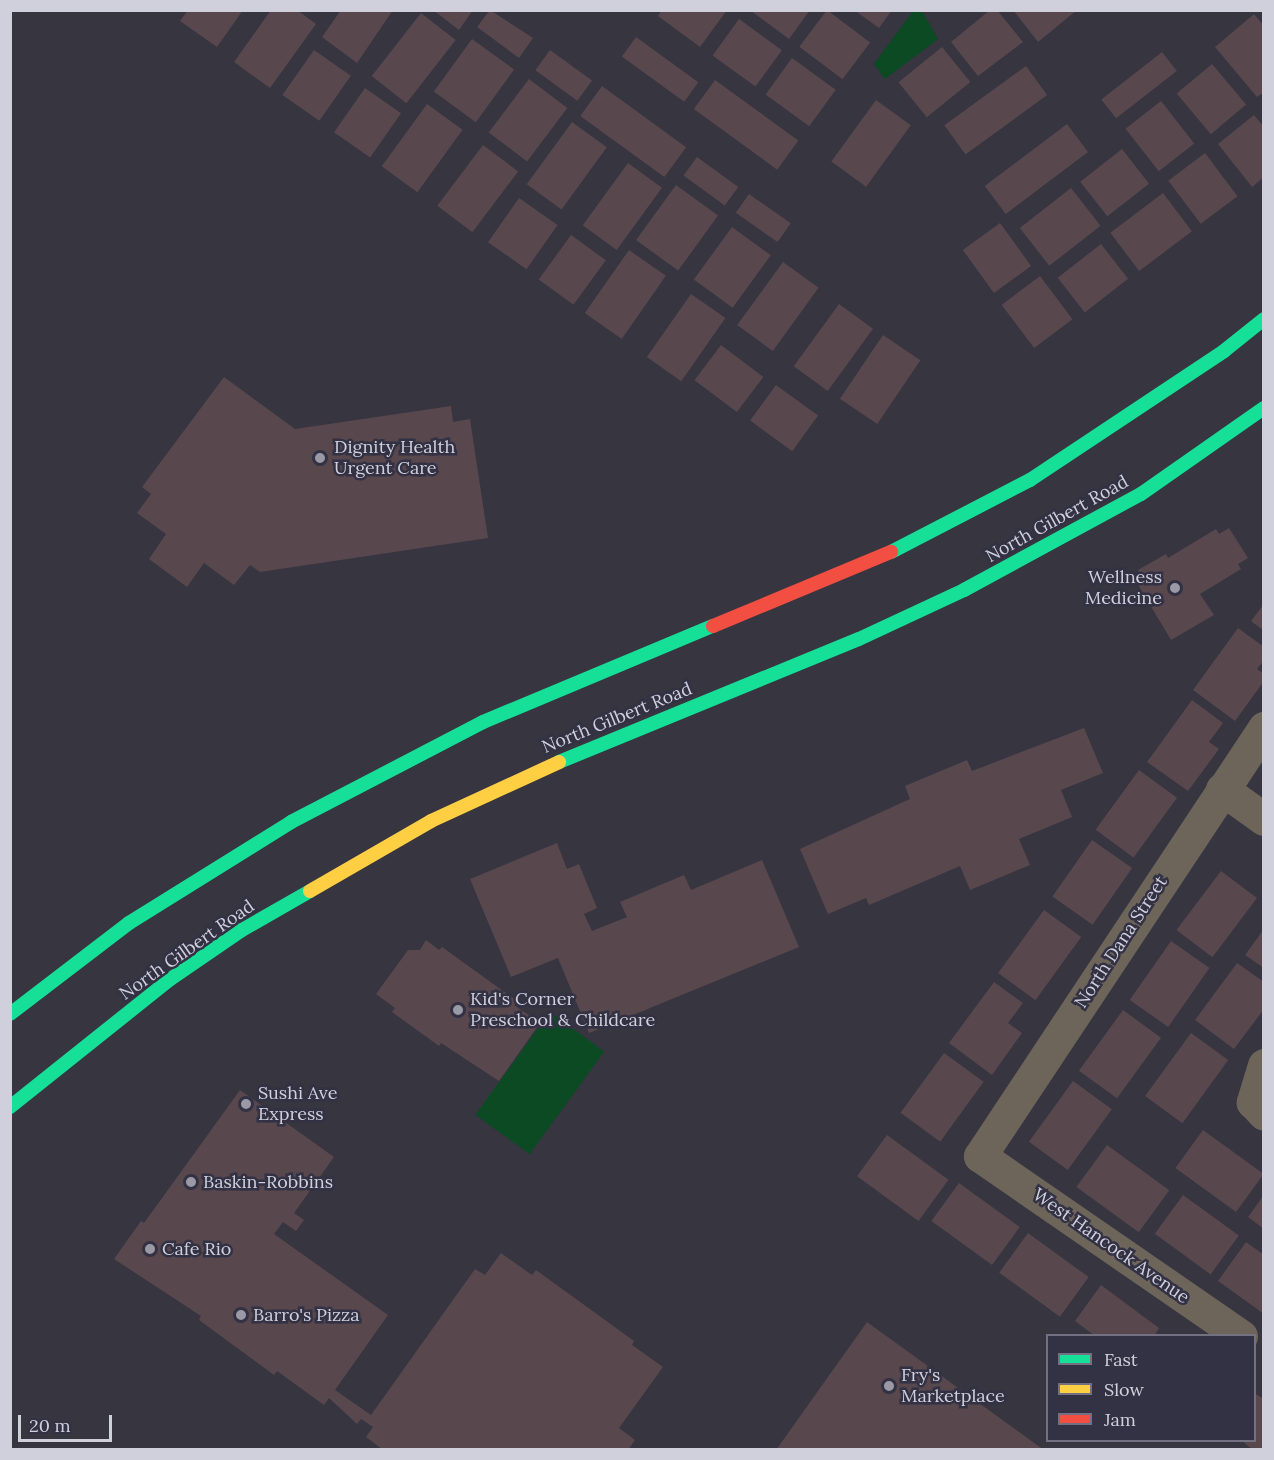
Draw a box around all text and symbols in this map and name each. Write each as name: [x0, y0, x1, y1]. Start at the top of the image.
place label: Dignity Health Urgent Care: [334, 437, 455, 480]
marker: Dignity Health Urgent Care: [311, 449, 329, 467]
street label: North Gilbert Road: [982, 471, 1132, 567]
place label: Wellness Medicine: [1085, 567, 1162, 610]
marker: Wellness Medicine: [1166, 579, 1184, 597]
street label: North Gilbert Road: [539, 678, 695, 758]
street label: North Dana Street: [1070, 872, 1172, 1012]
street label: North Gilbert Road: [115, 895, 259, 1005]
place label: Kid's Corner Preschool & Childcare: [470, 989, 655, 1032]
marker: Kid's Corner Preschool & Childcare: [451, 1003, 465, 1017]
place label: Sushi Ave Express: [258, 1083, 337, 1126]
marker: Sushi Ave Express: [239, 1097, 253, 1111]
place label: Baskin-Robbins: [203, 1171, 333, 1193]
marker: Baskin-Robbins: [184, 1175, 198, 1189]
street label: West Hancock Avenue: [1029, 1184, 1193, 1308]
place label: Cafe Rio: [162, 1238, 231, 1260]
marker: Cafe Rio: [143, 1242, 157, 1256]
place label: Barro's Pizza: [253, 1304, 360, 1326]
marker: Barro's Pizza: [234, 1308, 248, 1322]
legend: [1046, 1334, 1256, 1442]
text: Fast: [1104, 1348, 1138, 1371]
place label: Fry's Marketplace: [901, 1365, 1005, 1408]
text: Slow: [1104, 1378, 1144, 1401]
marker: Fry's Marketplace: [882, 1379, 896, 1393]
scale bar: [21, 1403, 116, 1441]
text: Jam: [1104, 1408, 1136, 1431]
text: 20 m: [29, 1414, 71, 1437]

